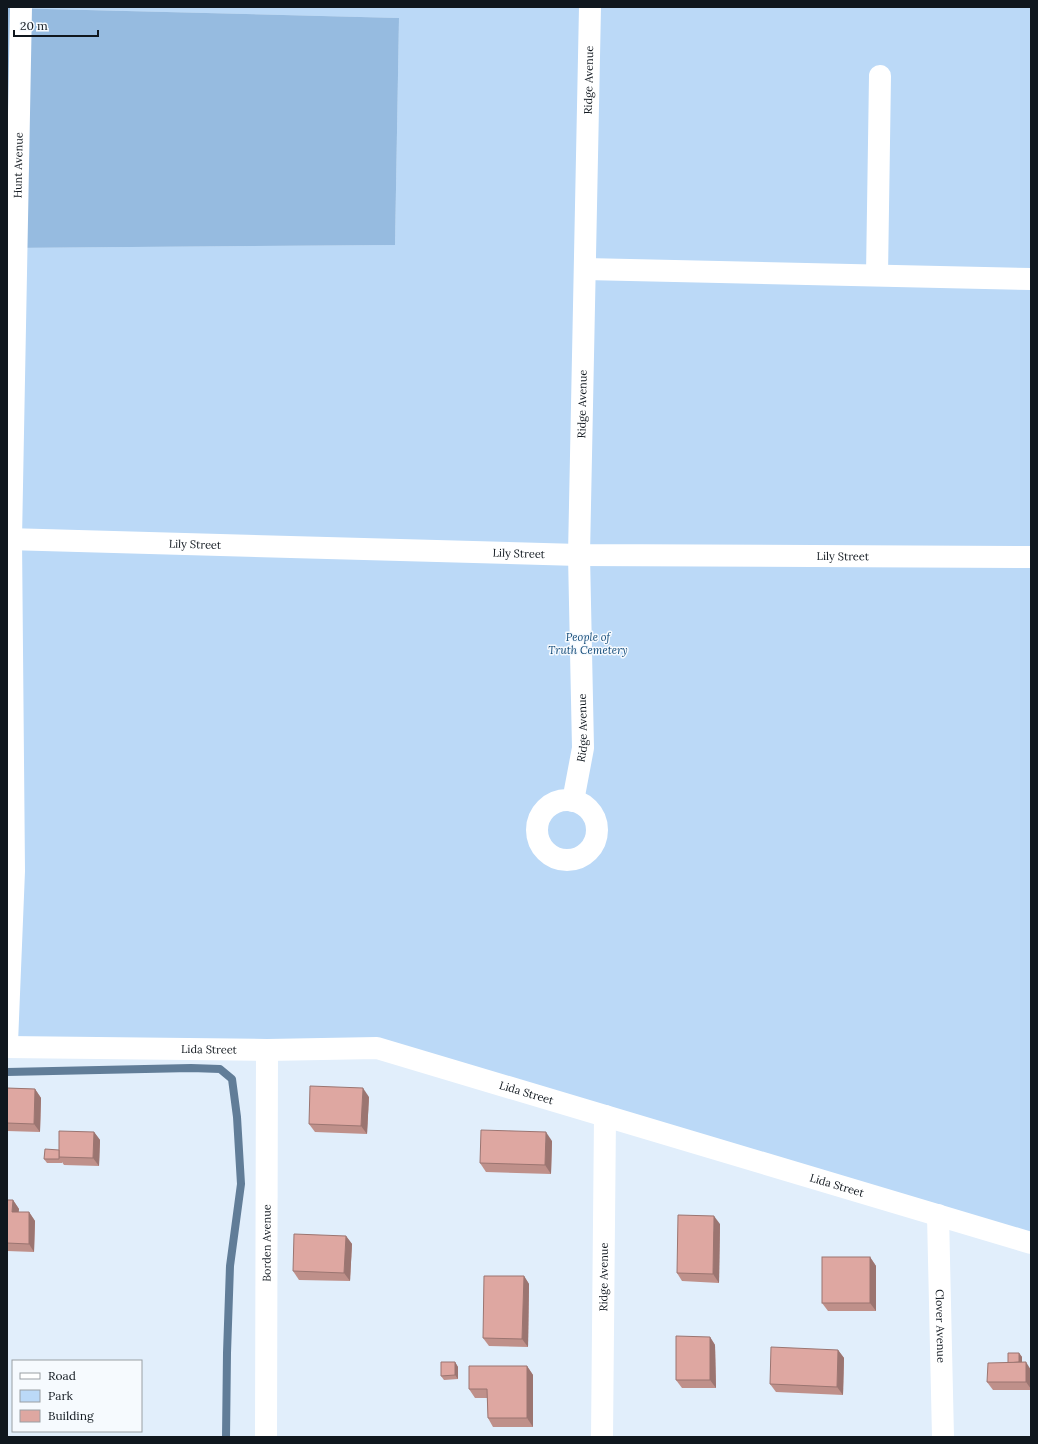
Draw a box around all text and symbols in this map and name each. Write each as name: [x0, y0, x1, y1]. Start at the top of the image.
scale bar: [14, 12, 98, 38]
text: 20 m: [20, 18, 48, 33]
street label: Ridge Avenue: [581, 45, 596, 115]
street label: Hunt Avenue: [10, 132, 26, 198]
street label: Ridge Avenue: [574, 369, 590, 439]
street label: Lily Street: [169, 537, 222, 552]
street label: Lily Street: [492, 546, 546, 561]
street label: Lily Street: [817, 549, 870, 563]
park label: People of Truth Cemetery: [548, 630, 628, 657]
street label: Ridge Avenue: [573, 693, 590, 763]
street label: Lida Street: [181, 1042, 238, 1057]
street label: Lida Street: [498, 1078, 556, 1107]
street label: Lida Street: [808, 1170, 866, 1200]
street label: Borden Avenue: [259, 1204, 274, 1282]
street label: Ridge Avenue: [596, 1242, 611, 1312]
street label: Clover Avenue: [933, 1289, 948, 1363]
legend: [12, 1360, 142, 1432]
text: Road: [48, 1368, 76, 1383]
text: Park: [48, 1388, 74, 1403]
text: Building: [48, 1408, 94, 1423]

